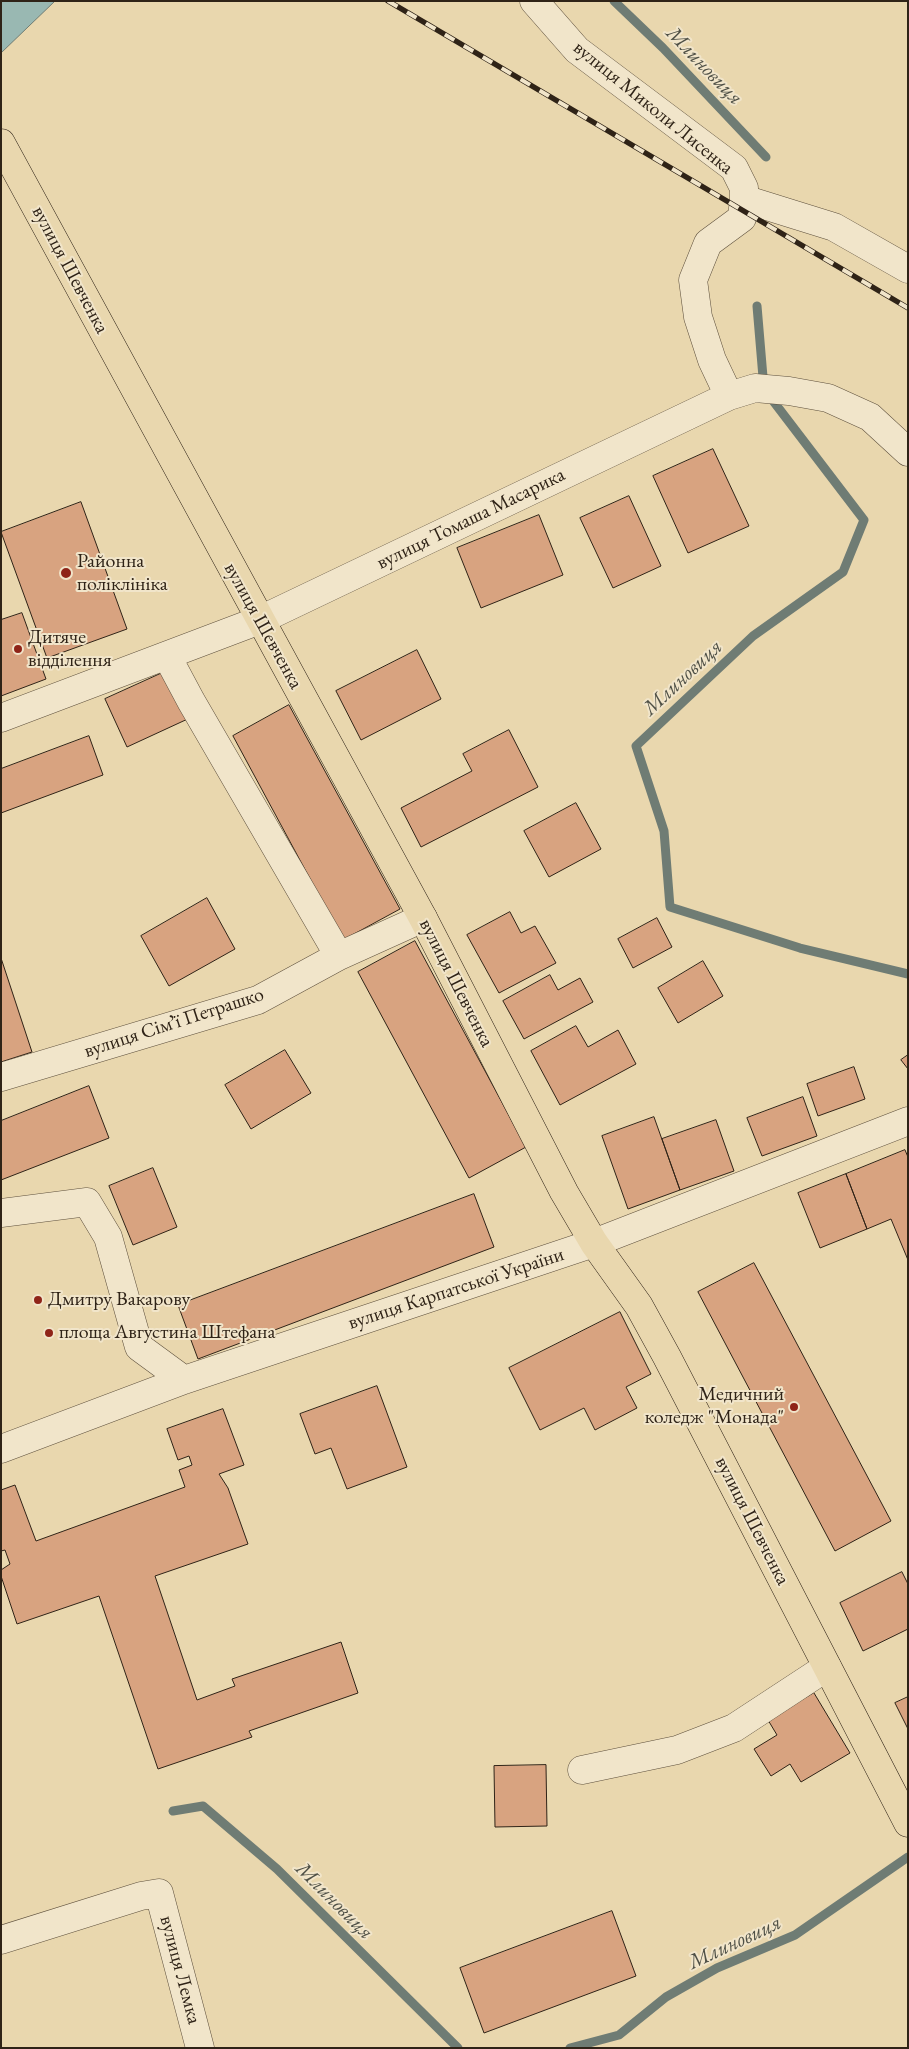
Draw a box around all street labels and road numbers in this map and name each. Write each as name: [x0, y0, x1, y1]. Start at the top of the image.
street label: вулиця Миколи Лисенка: [568, 36, 738, 180]
street label: вулиця Шевченка: [26, 202, 114, 338]
street label: вулиця Томаша Масарика: [373, 463, 569, 575]
street label: вулиця Шевченка: [218, 559, 308, 693]
street label: вулиця Шевченка: [413, 915, 499, 1051]
street label: вулиця Сімʼї Петрашко: [81, 983, 267, 1063]
street label: вулиця Карпатської України: [345, 1243, 567, 1335]
street label: вулиця Шевченка: [709, 1453, 795, 1589]
street label: вулиця Лемка: [154, 1913, 206, 2027]

